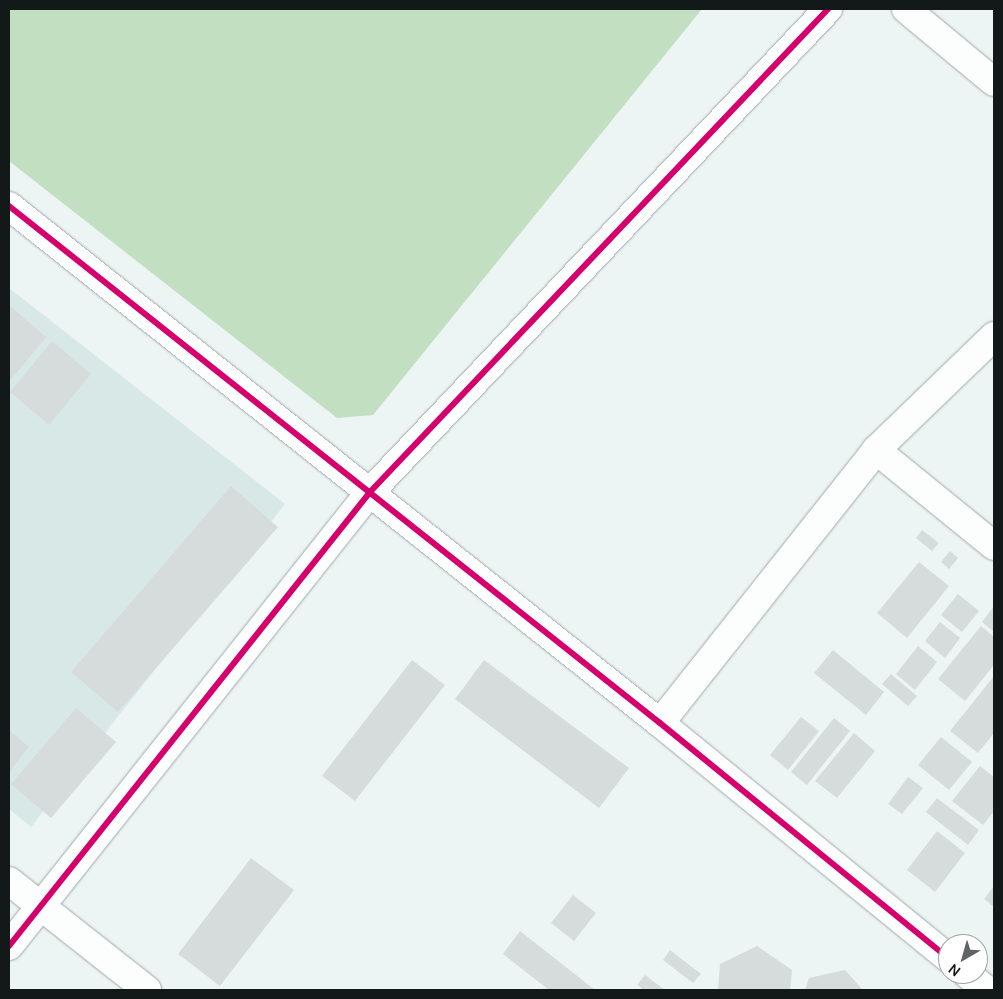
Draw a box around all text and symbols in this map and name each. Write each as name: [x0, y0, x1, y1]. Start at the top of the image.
north arrow: [938, 934, 988, 984]
text: N: [944, 960, 964, 981]

